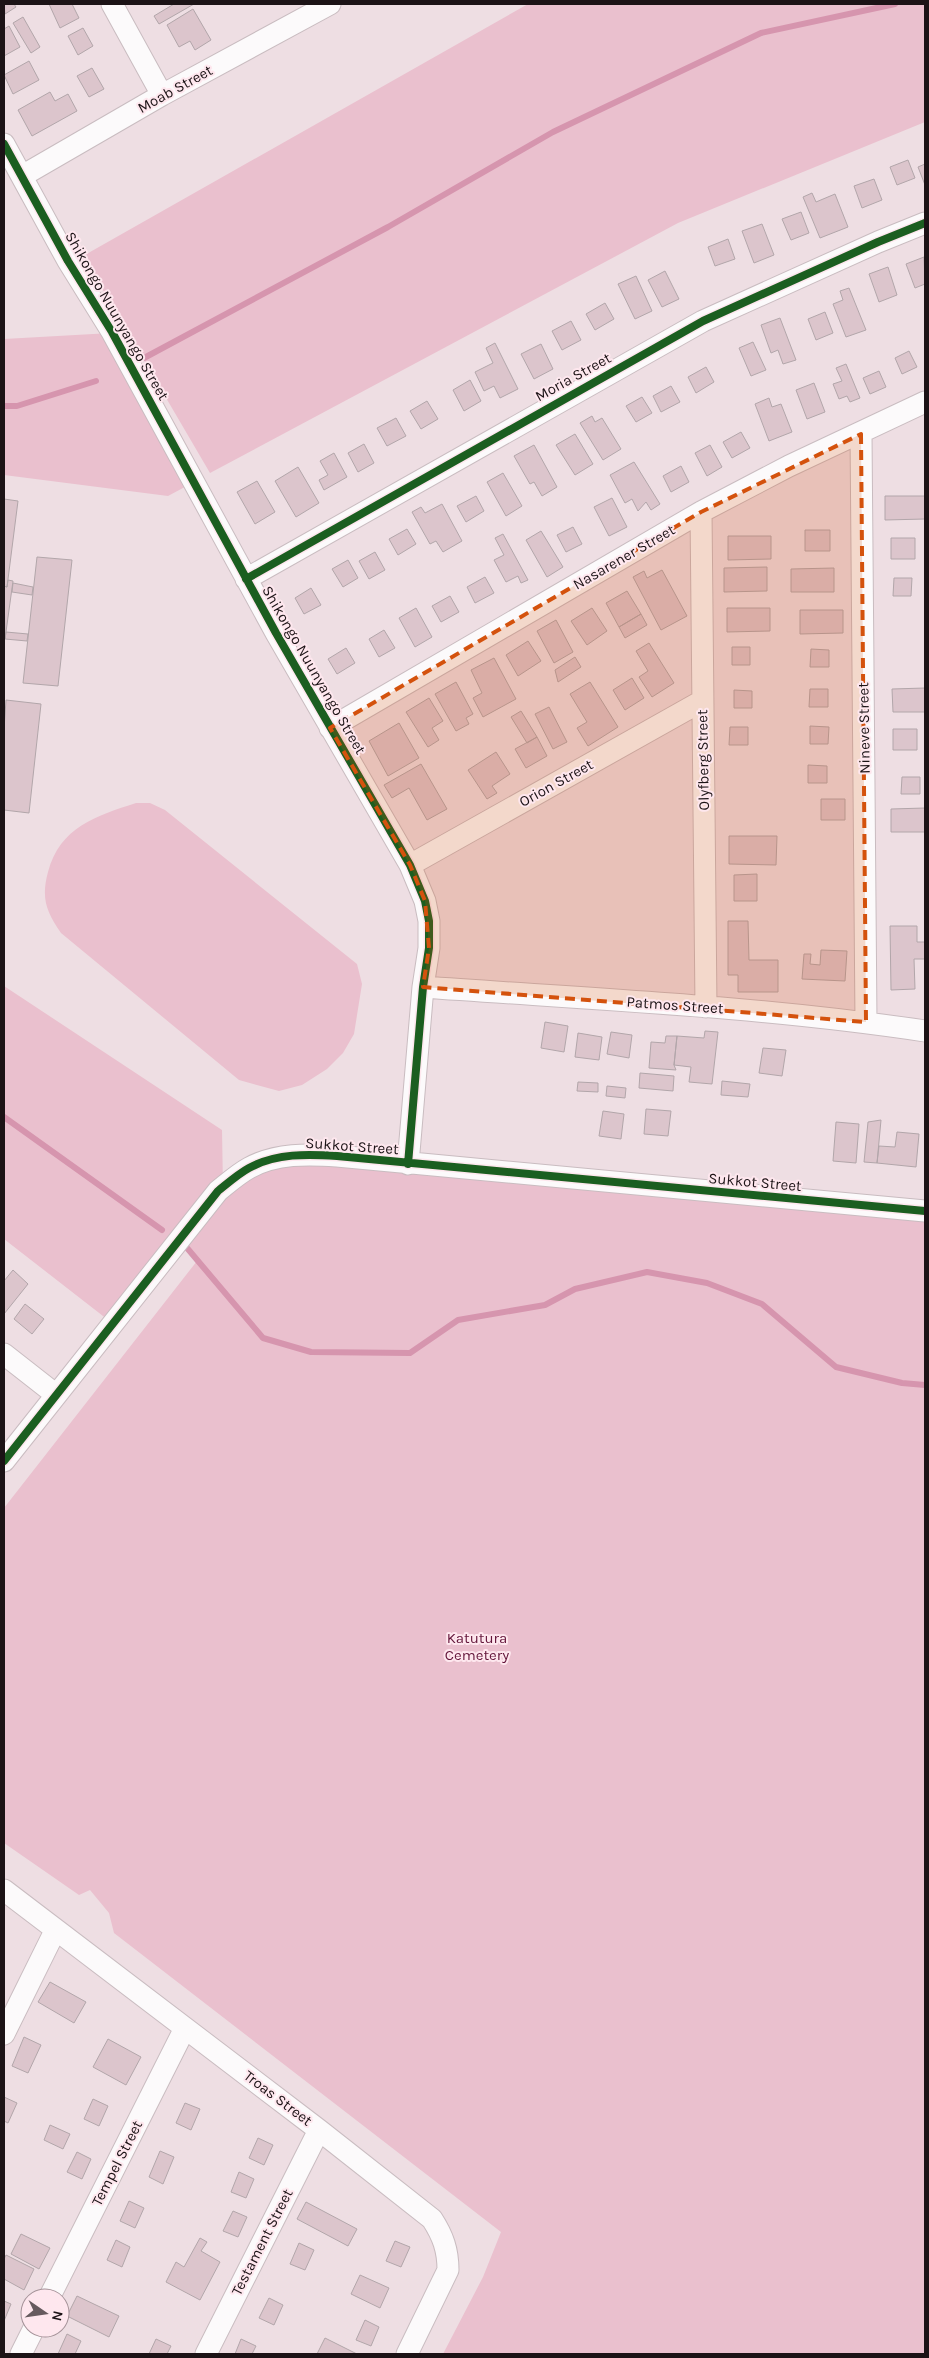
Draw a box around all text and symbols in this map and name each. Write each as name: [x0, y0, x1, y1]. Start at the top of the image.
street label: Moab Street: [134, 61, 216, 117]
street label: Shikongo Nuunyango Street: [61, 228, 173, 404]
street label: Moria Street: [532, 349, 614, 405]
street label: Nasarener Street: [570, 520, 678, 593]
street label: Shikongo Nuunyango Street: [258, 582, 370, 758]
street label: Nineve Street: [854, 682, 874, 774]
street label: Olyfberg Street: [693, 709, 713, 811]
street label: Orion Street: [516, 755, 596, 811]
street label: Patmos Street: [626, 993, 724, 1017]
street label: Sukkot Street: [305, 1134, 400, 1158]
street label: Sukkot Street: [708, 1169, 803, 1195]
park label: Katutura Cemetery: [445, 1629, 509, 1664]
street label: Troas Street: [240, 2066, 316, 2130]
street label: Tempel Street: [88, 2117, 146, 2209]
street label: Testament Street: [227, 2185, 297, 2298]
north arrow: [20, 2288, 70, 2338]
text: N: [48, 2309, 67, 2323]

